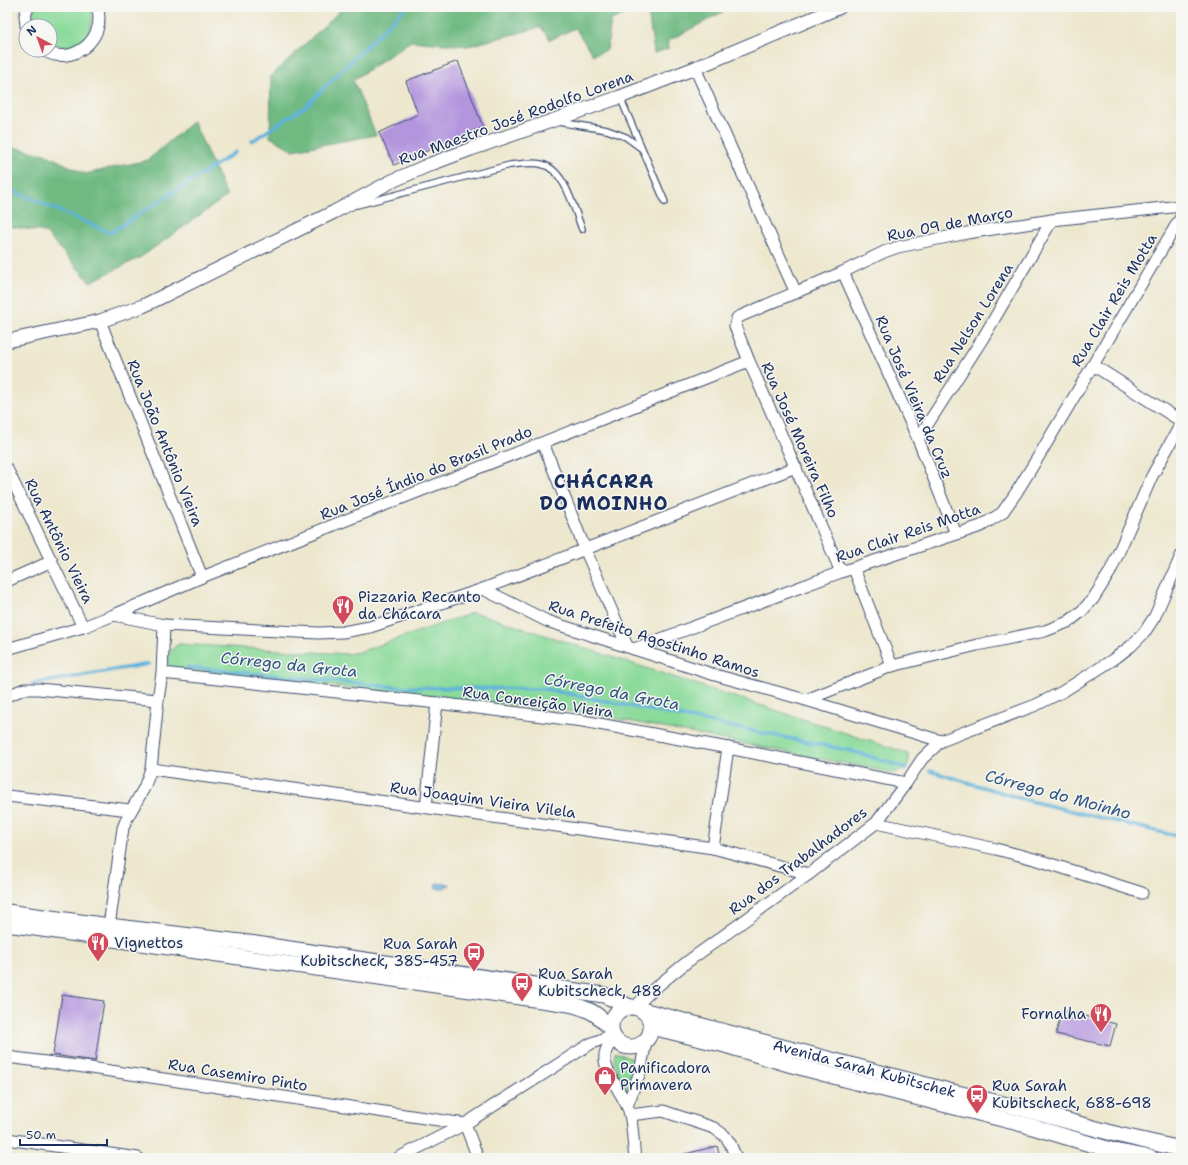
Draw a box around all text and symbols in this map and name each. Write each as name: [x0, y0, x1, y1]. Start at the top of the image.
north arrow: [18, 18, 58, 58]
text: N: [24, 22, 40, 39]
street label: Rua Maestro José Rodolfo Lorena: [396, 66, 637, 170]
street label: Rua 09 de Março: [885, 202, 1015, 246]
street label: Rua Clair Reis Motta: [1066, 229, 1162, 370]
street label: Rua Nelson Lorena: [928, 259, 1018, 387]
street label: Rua José Vieira da Cruz: [871, 312, 957, 482]
street label: Rua João Antônio Vieira: [122, 357, 208, 530]
street label: Rua José Moreira Filho: [757, 359, 843, 521]
street label: Rua José Índio do Brasil Prado: [317, 420, 535, 525]
district label: CHÁCARA DO MOINHO: [539, 468, 669, 516]
street label: Rua Antônio Vieira: [20, 475, 98, 608]
street label: Rua Clair Reis Motta: [833, 499, 984, 567]
place label: Pizzaria Recanto da Chácara: [358, 587, 481, 624]
restaurant icon: Pizzaria Recanto da Chácara: [330, 593, 356, 626]
street label: Rua Prefeito Agostinho Ramos: [546, 595, 762, 683]
water label: Córrego da Grota: [219, 647, 359, 682]
water label: Córrego da Grota: [542, 668, 682, 715]
street label: Rua Conceição Vieira: [461, 682, 615, 723]
water label: Córrego do Moinho: [983, 765, 1133, 824]
street label: Rua Joaquim Vieira Vilela: [389, 777, 578, 823]
street label: Rua dos Trabalhadores: [725, 802, 871, 920]
restaurant icon: Vignettos: [85, 930, 111, 963]
place label: Vignettos: [114, 933, 183, 953]
place label: Rua Sarah Kubitscheck, 385-457: [300, 934, 458, 971]
bus stop icon: Rua Sarah Kubitscheck, 385-457: [461, 940, 487, 973]
place label: Rua Sarah Kubitscheck, 488: [538, 964, 662, 1001]
bus stop icon: Rua Sarah Kubitscheck, 488: [509, 970, 535, 1003]
restaurant icon: Fornalha: [1088, 1001, 1114, 1034]
place label: Fornalha: [1021, 1004, 1087, 1024]
street label: Avenida Sarah Kubitschek: [771, 1035, 958, 1102]
street label: Rua Casemiro Pinto: [167, 1054, 309, 1096]
place label: Panificadora Primavera: [620, 1058, 711, 1095]
shop icon: Panificadora Primavera: [592, 1064, 618, 1097]
place label: Rua Sarah Kubitscheck, 688-698: [992, 1076, 1152, 1113]
bus stop icon: Rua Sarah Kubitscheck, 688-698: [964, 1082, 990, 1115]
scale bar: [20, 1121, 107, 1147]
text: 50 m: [26, 1127, 56, 1143]

